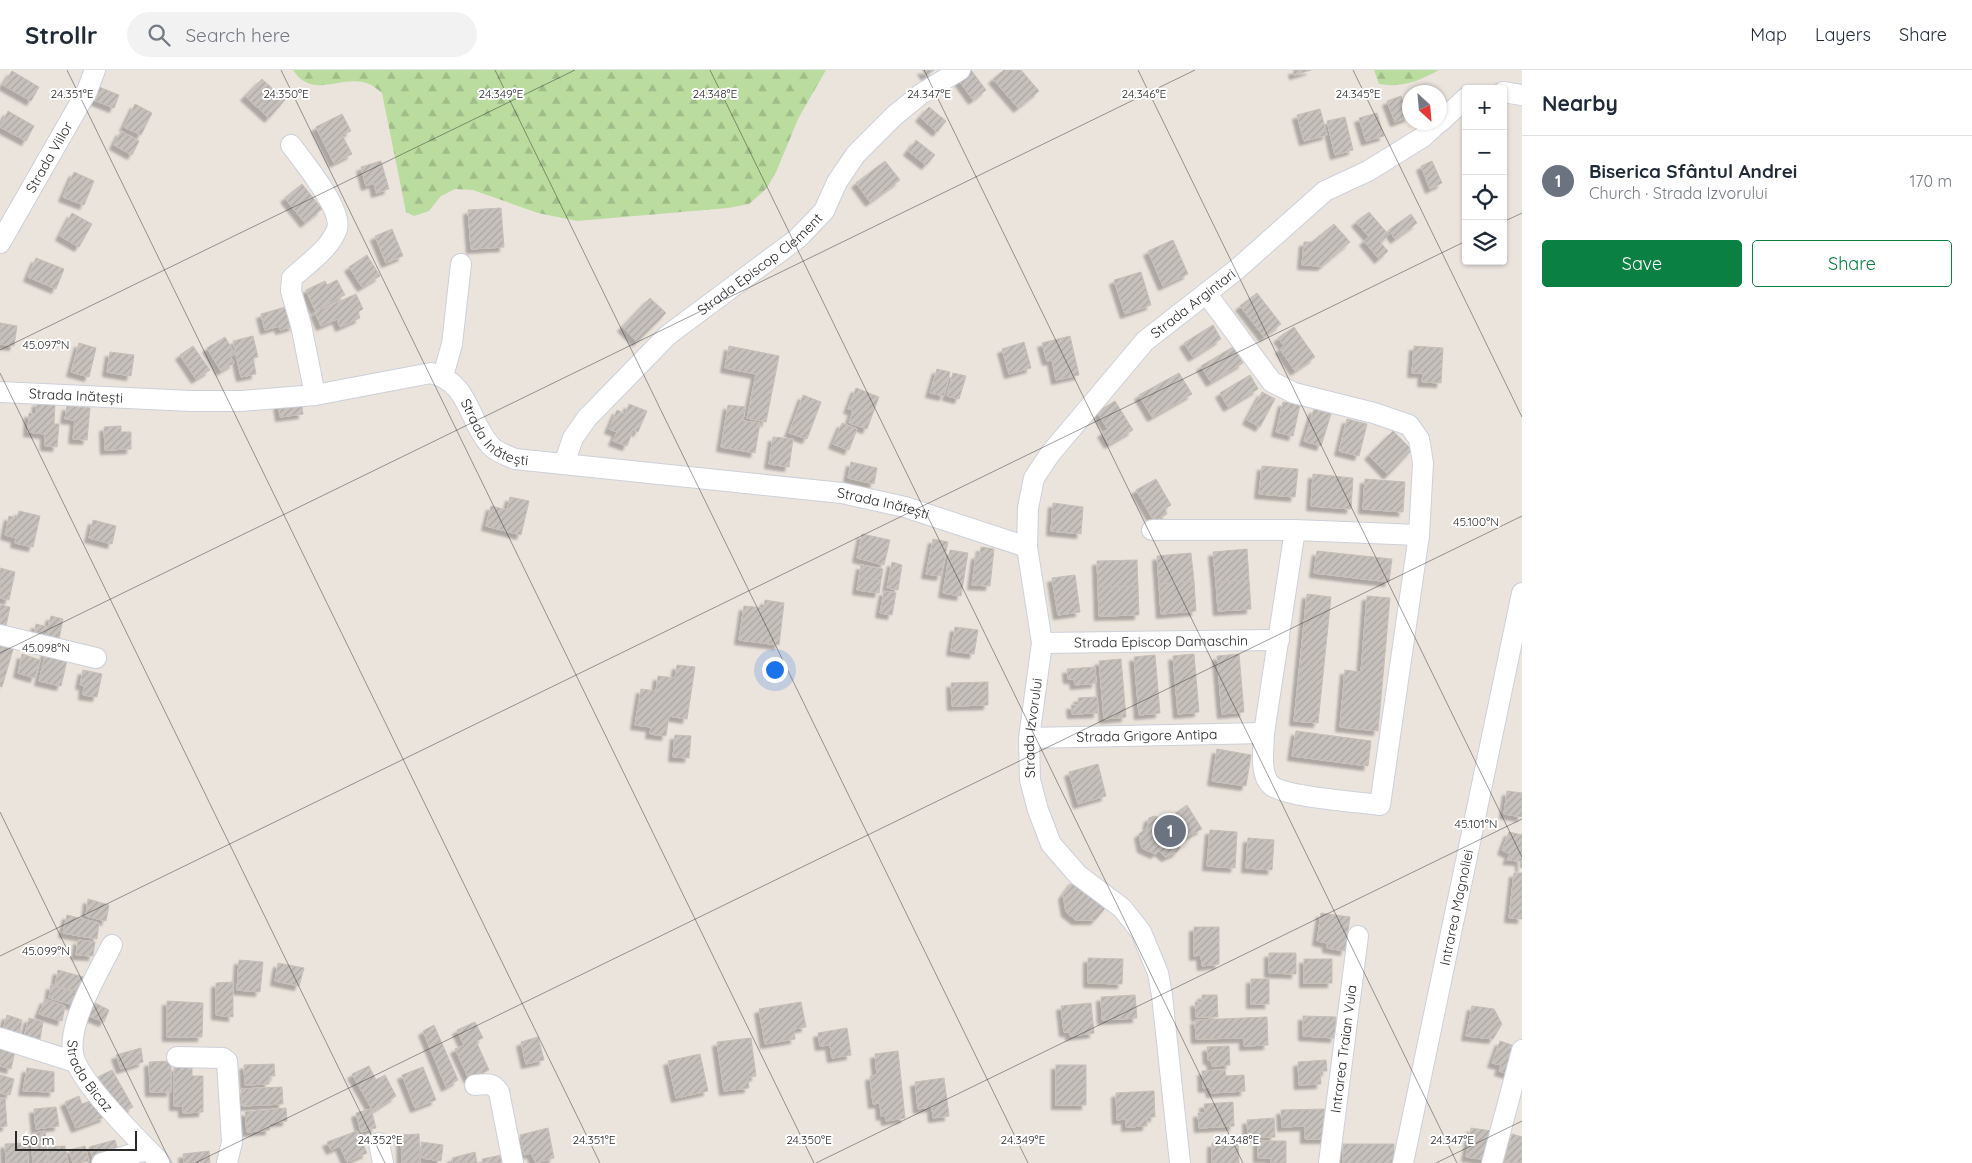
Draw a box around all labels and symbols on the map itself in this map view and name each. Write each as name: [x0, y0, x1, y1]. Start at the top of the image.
north arrow: [1402, 85, 1447, 130]
text: 24.351°E: [50, 86, 94, 101]
text: 24.350°E: [263, 86, 309, 101]
text: 24.349°E: [479, 86, 524, 101]
text: 24.348°E: [693, 86, 738, 101]
text: 24.347°E: [907, 86, 951, 101]
text: 24.346°E: [1122, 86, 1167, 101]
text: 24.345°E: [1335, 86, 1381, 101]
street label: Strada Viilor: [22, 118, 77, 196]
street label: Strada Episcop Clement: [694, 209, 826, 319]
street label: Strada Argintari: [1147, 265, 1239, 342]
text: 45.097°N: [22, 337, 70, 352]
street label: Strada Inătești: [28, 384, 123, 407]
street label: Strada Inătești: [457, 395, 529, 469]
street label: Strada Inătești: [836, 484, 932, 523]
text: 45.100°N: [1453, 514, 1499, 529]
street label: Strada Episcop Damaschin: [1074, 631, 1248, 652]
text: 45.098°N: [22, 640, 70, 655]
your location: [762, 657, 788, 683]
street label: Strada Izvorului: [1020, 677, 1046, 778]
street label: Strada Grigore Antipa: [1076, 725, 1218, 746]
pin: 1: [1154, 812, 1186, 850]
text: 45.101°N: [1454, 816, 1498, 831]
street label: Intrarea Magnoliei: [1435, 848, 1477, 967]
text: 45.099°N: [22, 943, 70, 958]
street label: Intrarea Traian Vuia: [1326, 984, 1361, 1114]
street label: Strada Bicaz: [63, 1040, 117, 1116]
scale bar: [15, 1128, 138, 1151]
text: 24.352°E: [357, 1132, 403, 1147]
text: 24.351°E: [572, 1132, 616, 1147]
text: 24.350°E: [786, 1132, 832, 1147]
text: 24.349°E: [1001, 1132, 1046, 1147]
text: 24.348°E: [1215, 1132, 1260, 1147]
text: 24.347°E: [1430, 1132, 1474, 1147]

